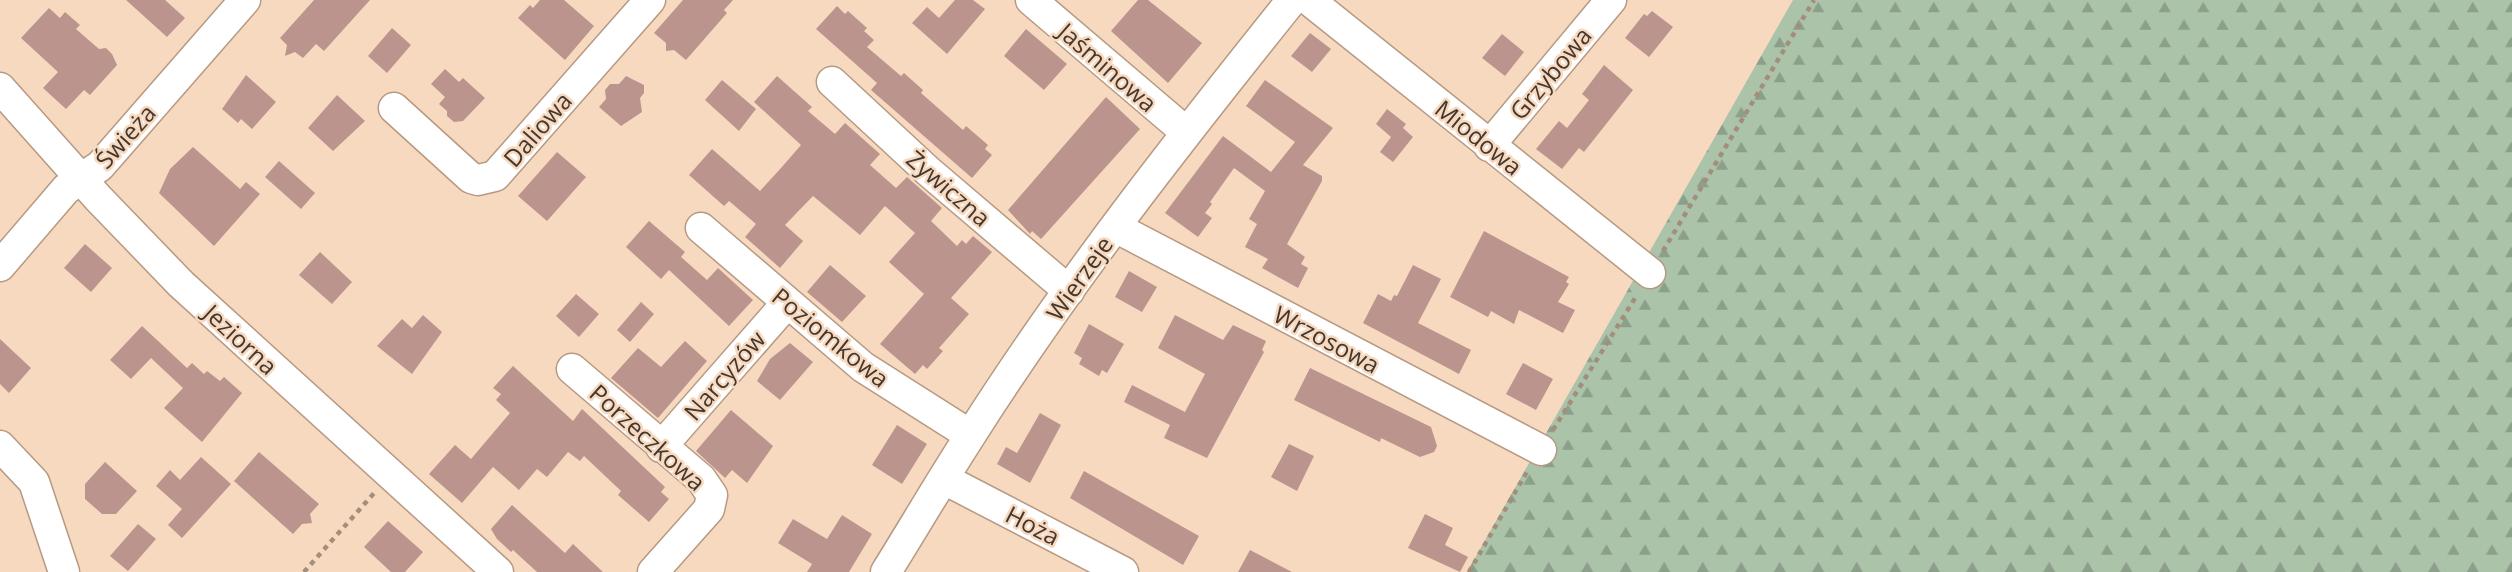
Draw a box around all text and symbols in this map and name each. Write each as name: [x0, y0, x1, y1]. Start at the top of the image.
street label: Jaśminowa: [1050, 14, 1164, 119]
street label: Grzybowa: [1501, 20, 1599, 126]
street label: Daliowa: [495, 84, 579, 174]
street label: Miodowa: [1429, 92, 1529, 182]
street label: Świeża: [87, 97, 163, 175]
street label: Żywiczna: [900, 142, 998, 234]
street label: Wierzeje: [1038, 229, 1120, 327]
street label: Poziomkowa: [766, 280, 896, 394]
street label: Jeziorna: [196, 295, 285, 382]
street label: Wrzosowa: [1268, 297, 1386, 381]
street label: Narcyzów: [676, 323, 772, 427]
street label: Porzeczkowa: [583, 376, 713, 498]
street label: Hoża: [1000, 497, 1066, 553]

